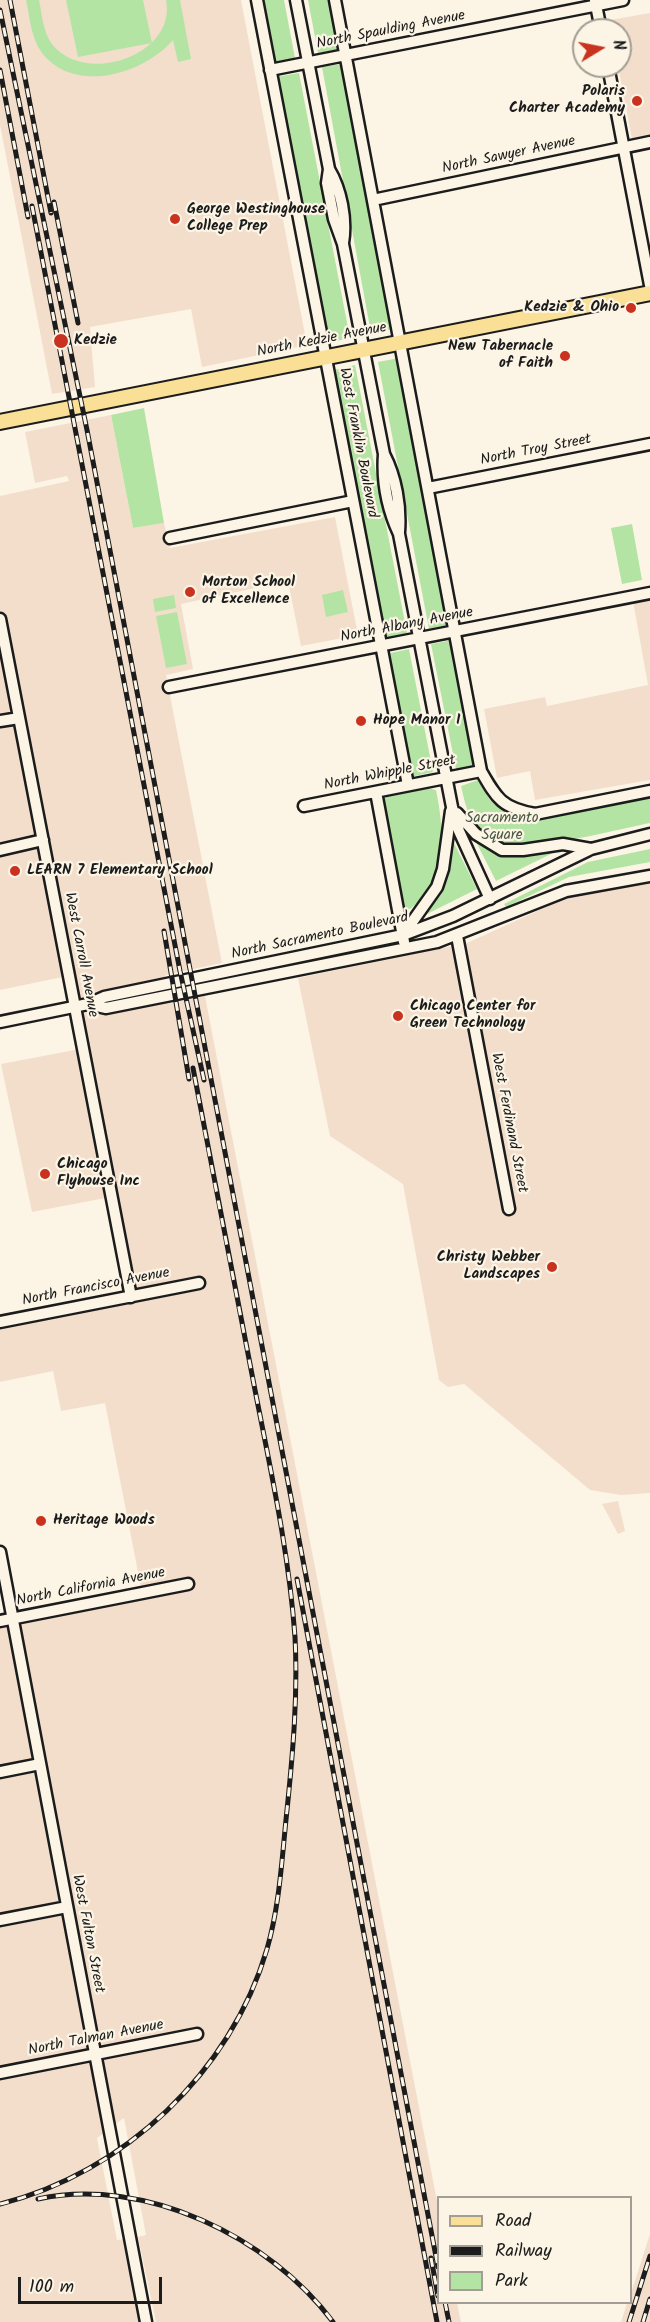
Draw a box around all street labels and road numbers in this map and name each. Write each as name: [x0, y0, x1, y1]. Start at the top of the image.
street label: North Spaulding Avenue: [315, 8, 467, 54]
street label: North Sawyer Avenue: [441, 133, 577, 179]
street label: North Kedzie Avenue: [256, 320, 388, 362]
street label: West Franklin Boulevard: [334, 366, 380, 520]
street label: North Troy Street: [479, 431, 593, 471]
street label: North Albany Avenue: [339, 604, 475, 648]
street label: North Whipple Street: [323, 752, 457, 796]
street label: West Carroll Avenue: [59, 891, 101, 1019]
street label: North Sacramento Boulevard: [230, 909, 410, 965]
street label: West Ferdinand Street: [486, 1052, 530, 1194]
street label: North Francisco Avenue: [21, 1265, 171, 1311]
street label: North California Avenue: [15, 1565, 167, 1611]
street label: West Fulton Street: [67, 1873, 107, 1995]
street label: North Talman Avenue: [27, 2017, 165, 2061]

